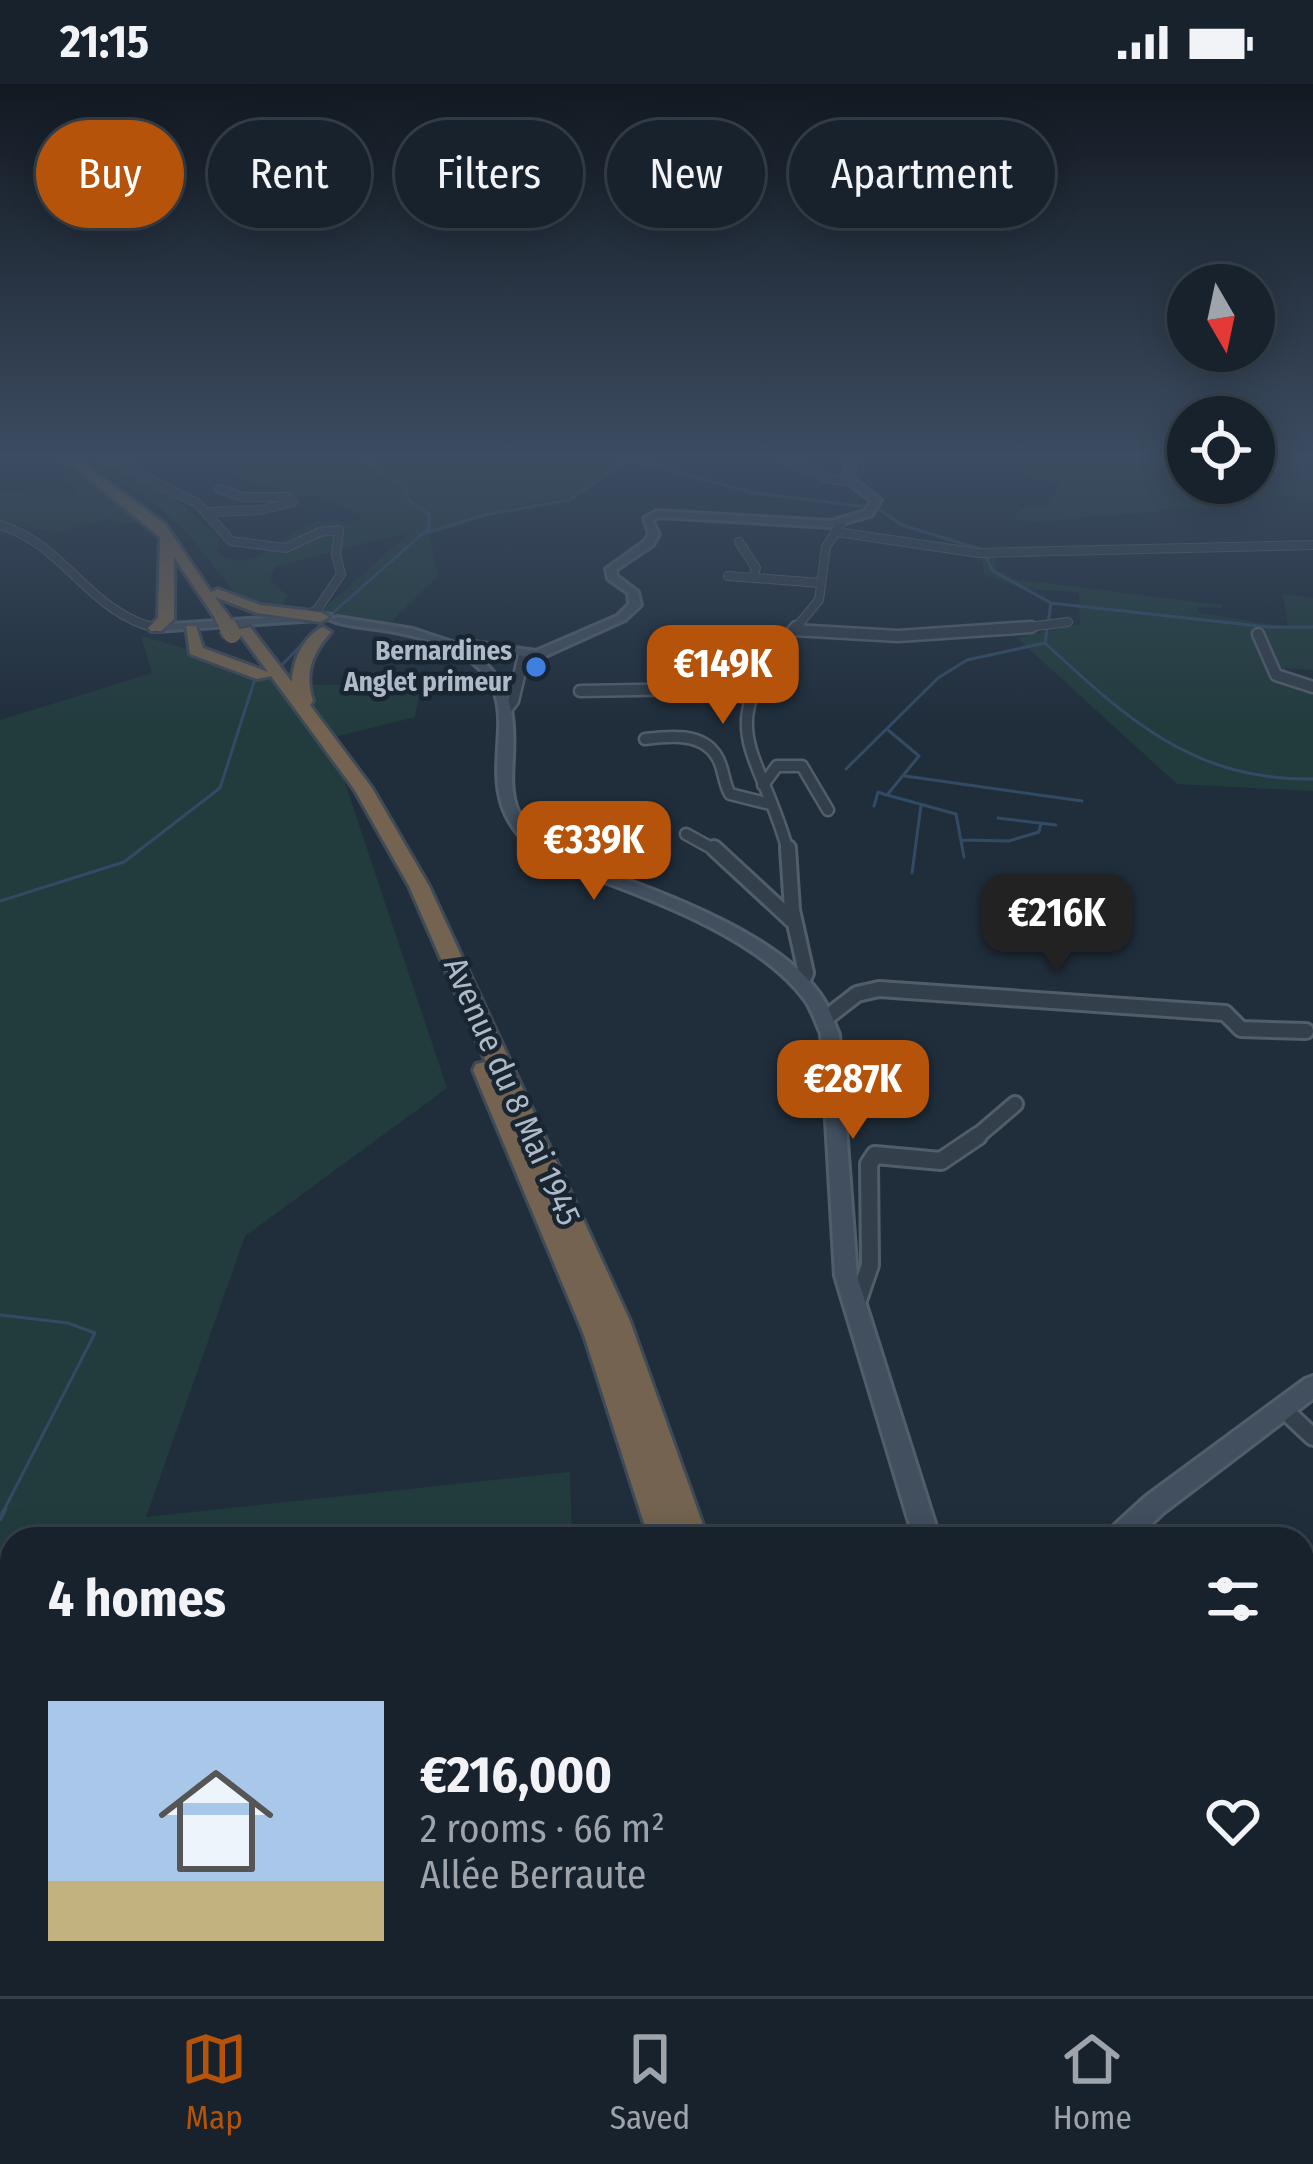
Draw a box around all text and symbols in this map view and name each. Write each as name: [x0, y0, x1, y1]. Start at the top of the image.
text: 21:15: [60, 15, 149, 69]
chip: Buy: [36, 120, 184, 228]
chip: Rent: [208, 120, 371, 228]
chip: Filters: [395, 120, 583, 228]
chip: New: [607, 120, 765, 228]
chip: Apartment: [789, 120, 1055, 228]
north arrow: [1167, 264, 1275, 372]
map controls: [1167, 264, 1275, 504]
button: locate: [1167, 396, 1275, 504]
pin: €149K: [639, 625, 807, 727]
place label: Bernardines Anglet primeur: [343, 635, 512, 698]
text: €149K: [674, 641, 772, 687]
marker: Bernardines Anglet primeur: [523, 654, 549, 680]
pin: €339K: [510, 801, 678, 903]
text: €339K: [544, 817, 644, 863]
pin: €216K: [973, 874, 1141, 976]
text: €216K: [1008, 890, 1106, 936]
street label: Avenue du 8 Mai 1945: [435, 951, 589, 1232]
pin: €287K: [769, 1040, 937, 1142]
text: €287K: [804, 1056, 902, 1102]
icon: filters: [1200, 1566, 1266, 1632]
text: 4 homes: [48, 1568, 226, 1630]
text: €216,000: [420, 1744, 612, 1806]
icon: home: [144, 1749, 288, 1893]
icon: heart: [1200, 1788, 1266, 1854]
text: 2 rooms · 66 m²: [420, 1806, 665, 1852]
text: Allée Berraute: [420, 1852, 646, 1898]
tab: Map: [181, 2026, 247, 2138]
tab: Saved: [610, 2026, 690, 2138]
tab: Home: [1053, 2026, 1132, 2138]

